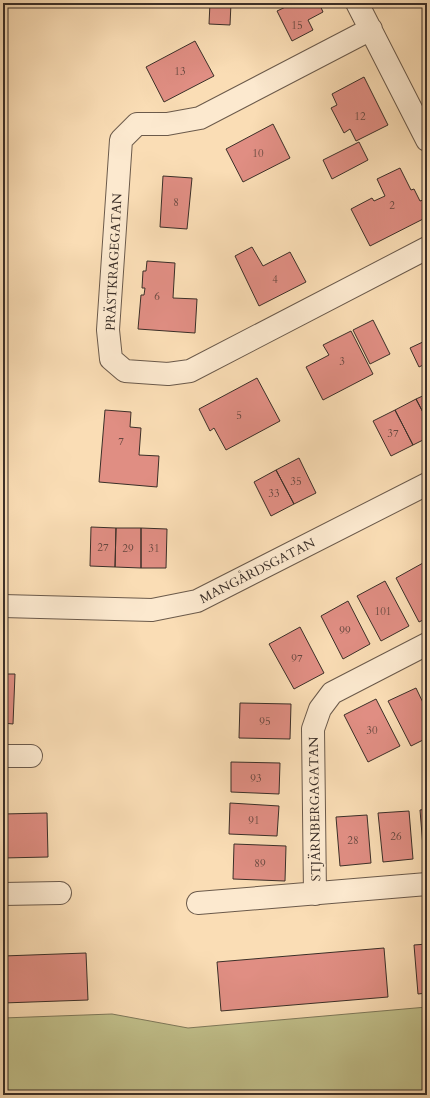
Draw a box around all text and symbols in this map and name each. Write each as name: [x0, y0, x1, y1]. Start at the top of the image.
house number: 15: [291, 18, 303, 33]
house number: 13: [174, 64, 186, 79]
house number: 12: [354, 109, 366, 124]
house number: 10: [252, 146, 264, 161]
street label: PRÄSTKRAGEGATAN: [101, 193, 127, 331]
house number: 8: [173, 195, 179, 210]
house number: 2: [389, 198, 395, 213]
house number: 4: [272, 272, 278, 287]
house number: 6: [154, 289, 160, 304]
house number: 3: [339, 354, 345, 369]
house number: 5: [236, 408, 242, 423]
house number: 37: [387, 426, 399, 441]
house number: 7: [118, 434, 124, 449]
house number: 35: [290, 474, 302, 489]
house number: 33: [268, 486, 280, 501]
street label: MANGÅRDSGATAN: [197, 534, 318, 608]
house number: 27: [97, 540, 109, 555]
house number: 29: [122, 541, 134, 556]
house number: 31: [148, 541, 160, 556]
house number: 101: [375, 604, 391, 619]
house number: 99: [339, 623, 351, 638]
house number: 97: [291, 651, 303, 666]
house number: 95: [259, 714, 271, 729]
house number: 30: [366, 723, 378, 738]
street label: STJÄRNBERGAGATAN: [305, 737, 325, 881]
house number: 93: [250, 771, 262, 786]
house number: 91: [248, 813, 260, 828]
house number: 26: [390, 829, 402, 844]
house number: 28: [347, 833, 359, 848]
house number: 89: [254, 856, 266, 871]

